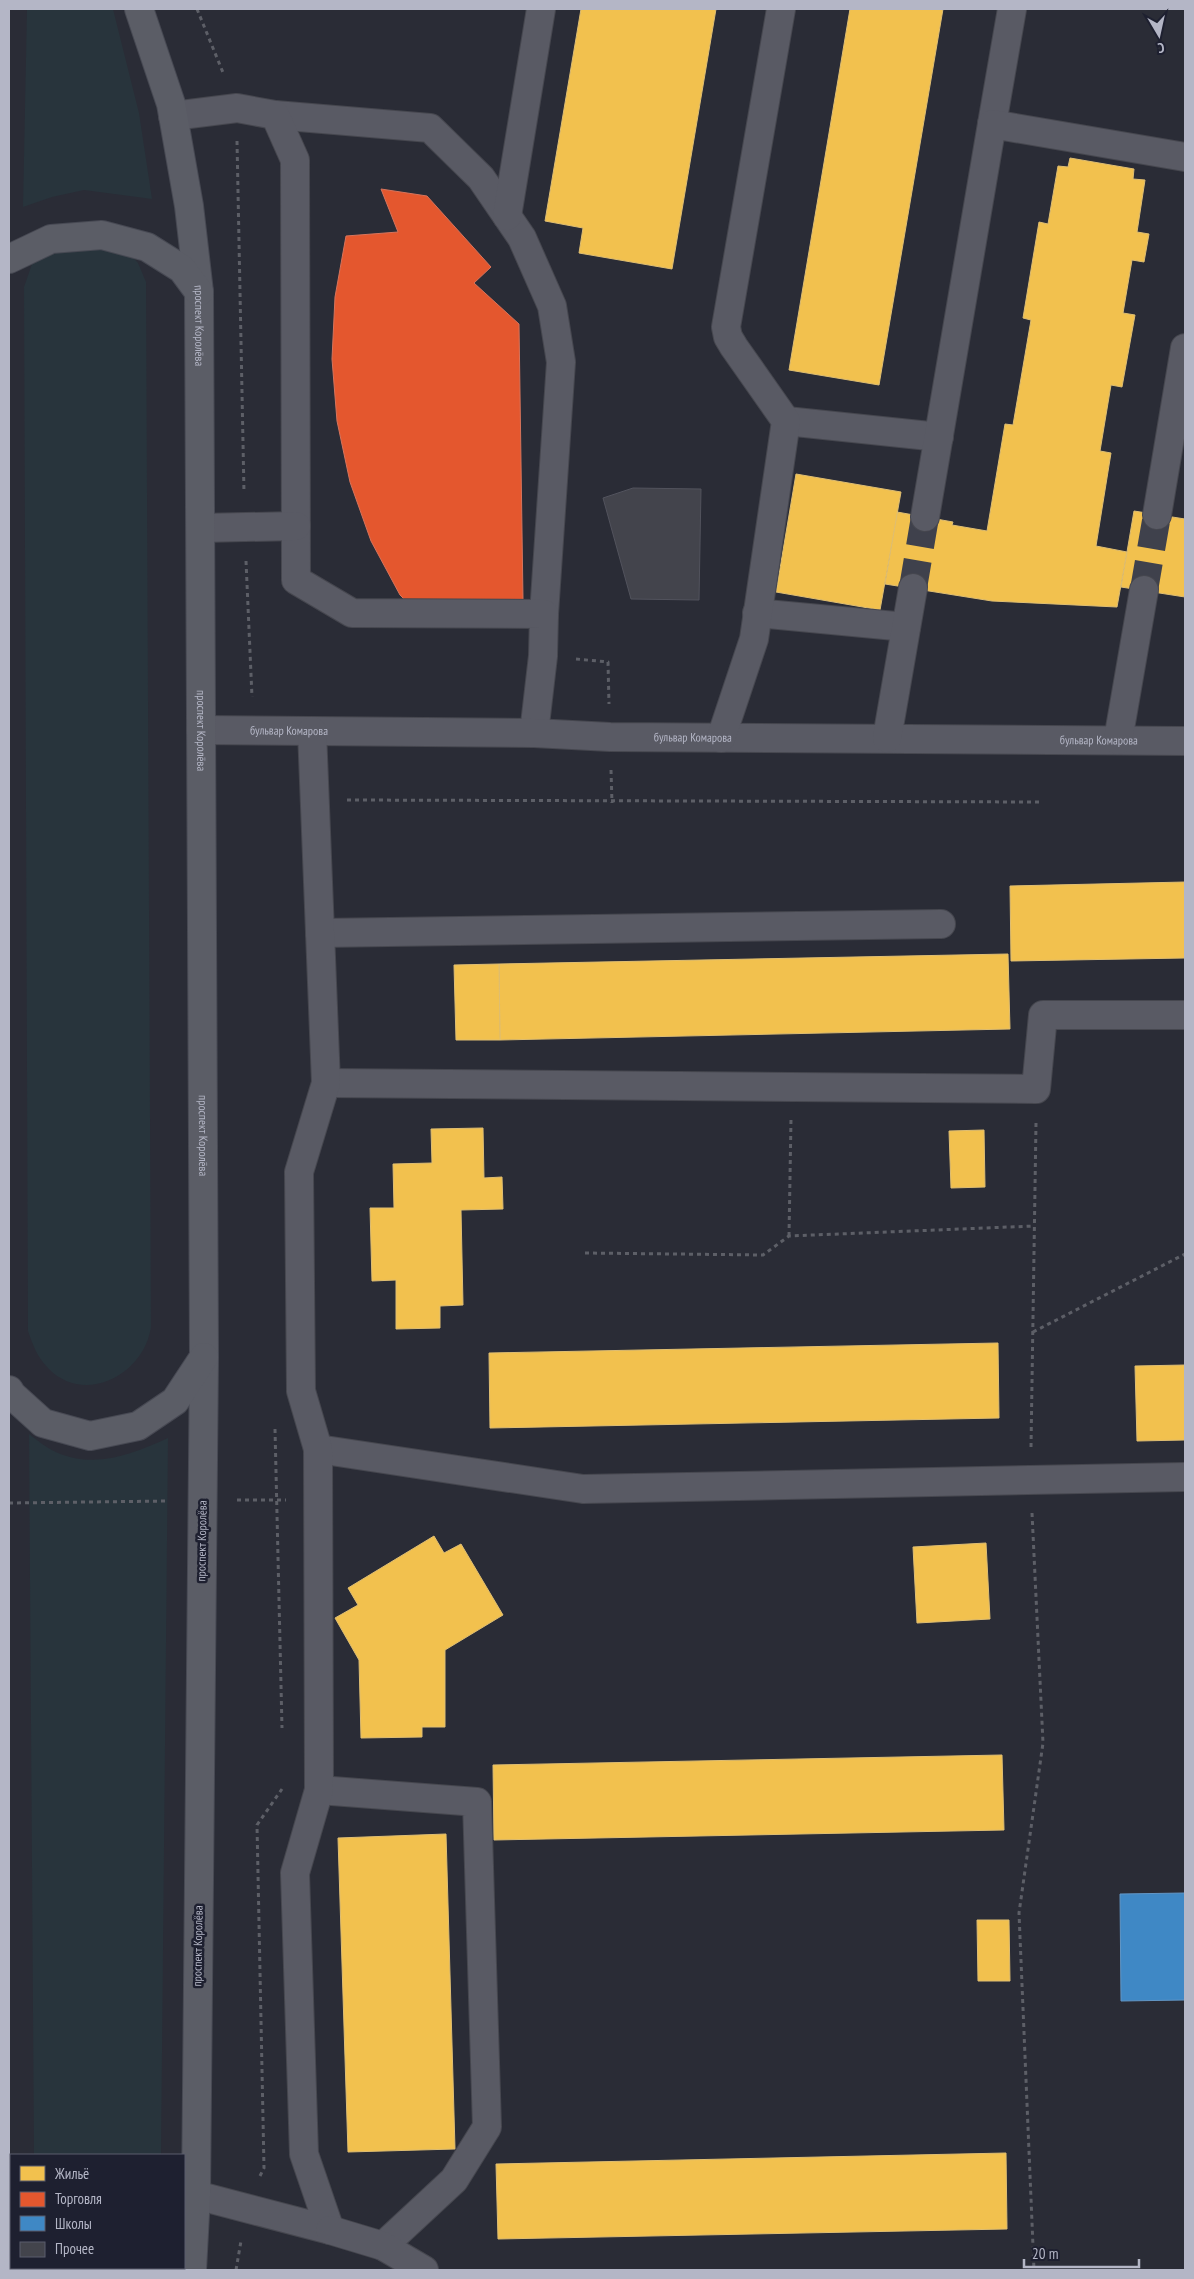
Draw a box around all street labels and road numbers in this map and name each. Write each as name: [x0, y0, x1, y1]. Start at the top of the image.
street label: проспект Королёва: [191, 284, 207, 366]
street label: проспект Королёва: [194, 690, 209, 771]
street label: бульвар Комарова: [250, 722, 328, 738]
street label: бульвар Комарова: [654, 729, 732, 745]
street label: бульвар Комарова: [1060, 732, 1138, 748]
street label: проспект Королёва: [196, 1095, 211, 1176]
street label: проспект Королёва: [193, 1500, 210, 1582]
street label: проспект Королёва: [189, 1905, 206, 1987]

